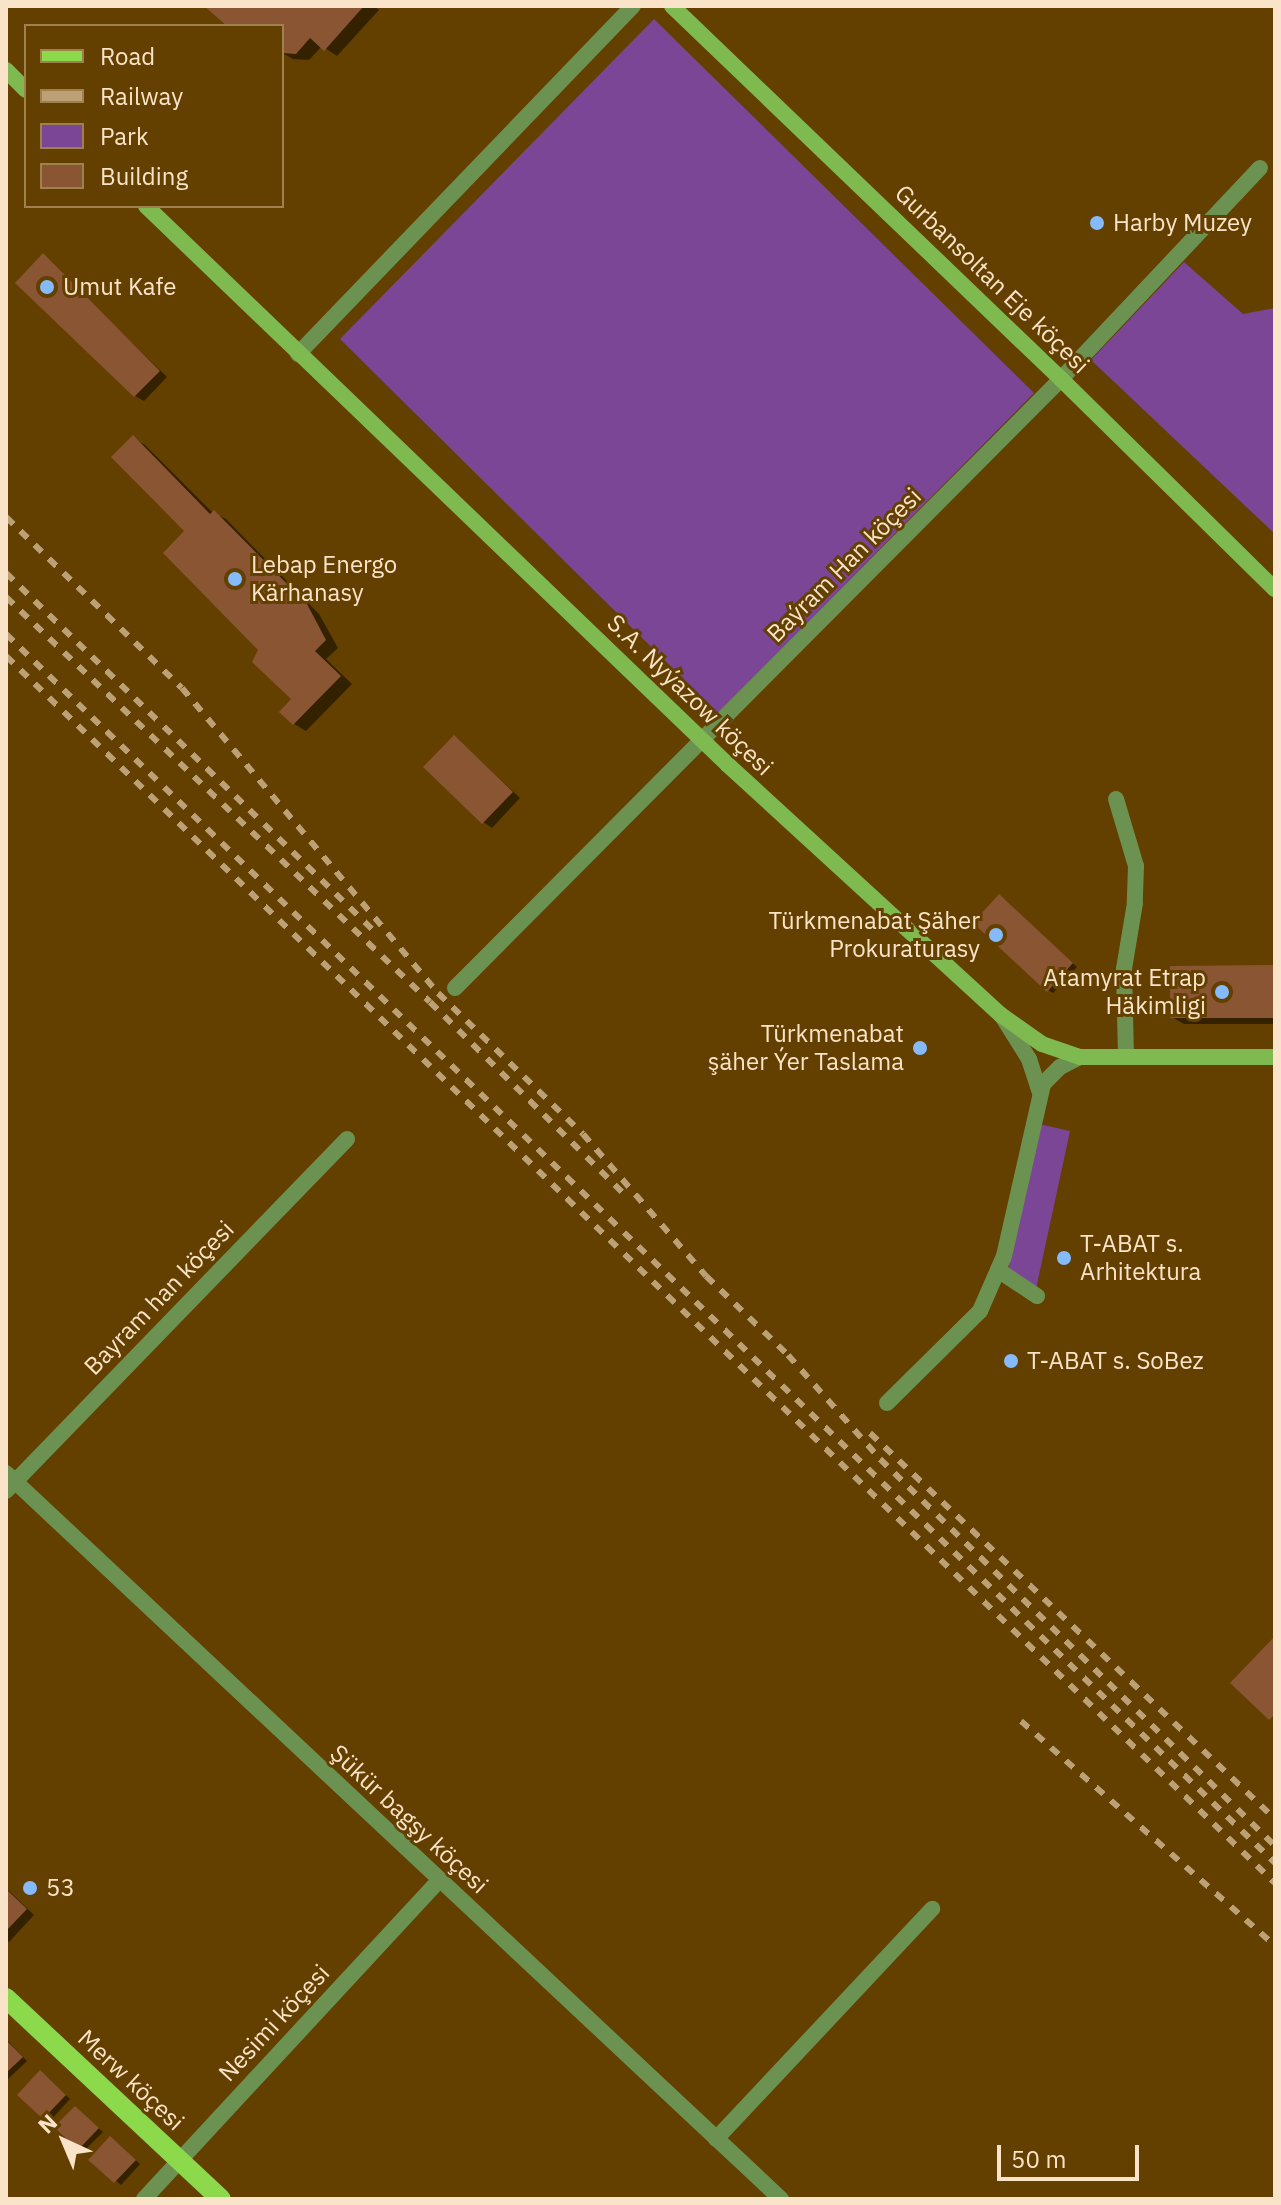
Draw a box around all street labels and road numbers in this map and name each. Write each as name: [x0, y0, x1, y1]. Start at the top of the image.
street label: Gurbansoltan Eje köçesi: [889, 179, 1095, 379]
street label: Baýram Han köçesi: [761, 482, 927, 648]
street label: S.A. Nyýazow köçesi: [601, 609, 779, 781]
street label: Bayram han köçesi: [78, 1215, 240, 1381]
street label: Şükür bagşy köçesi: [324, 1739, 494, 1899]
street label: Nesimi köçesi: [213, 1959, 335, 2087]
street label: Merw köçesi: [72, 2024, 190, 2136]

